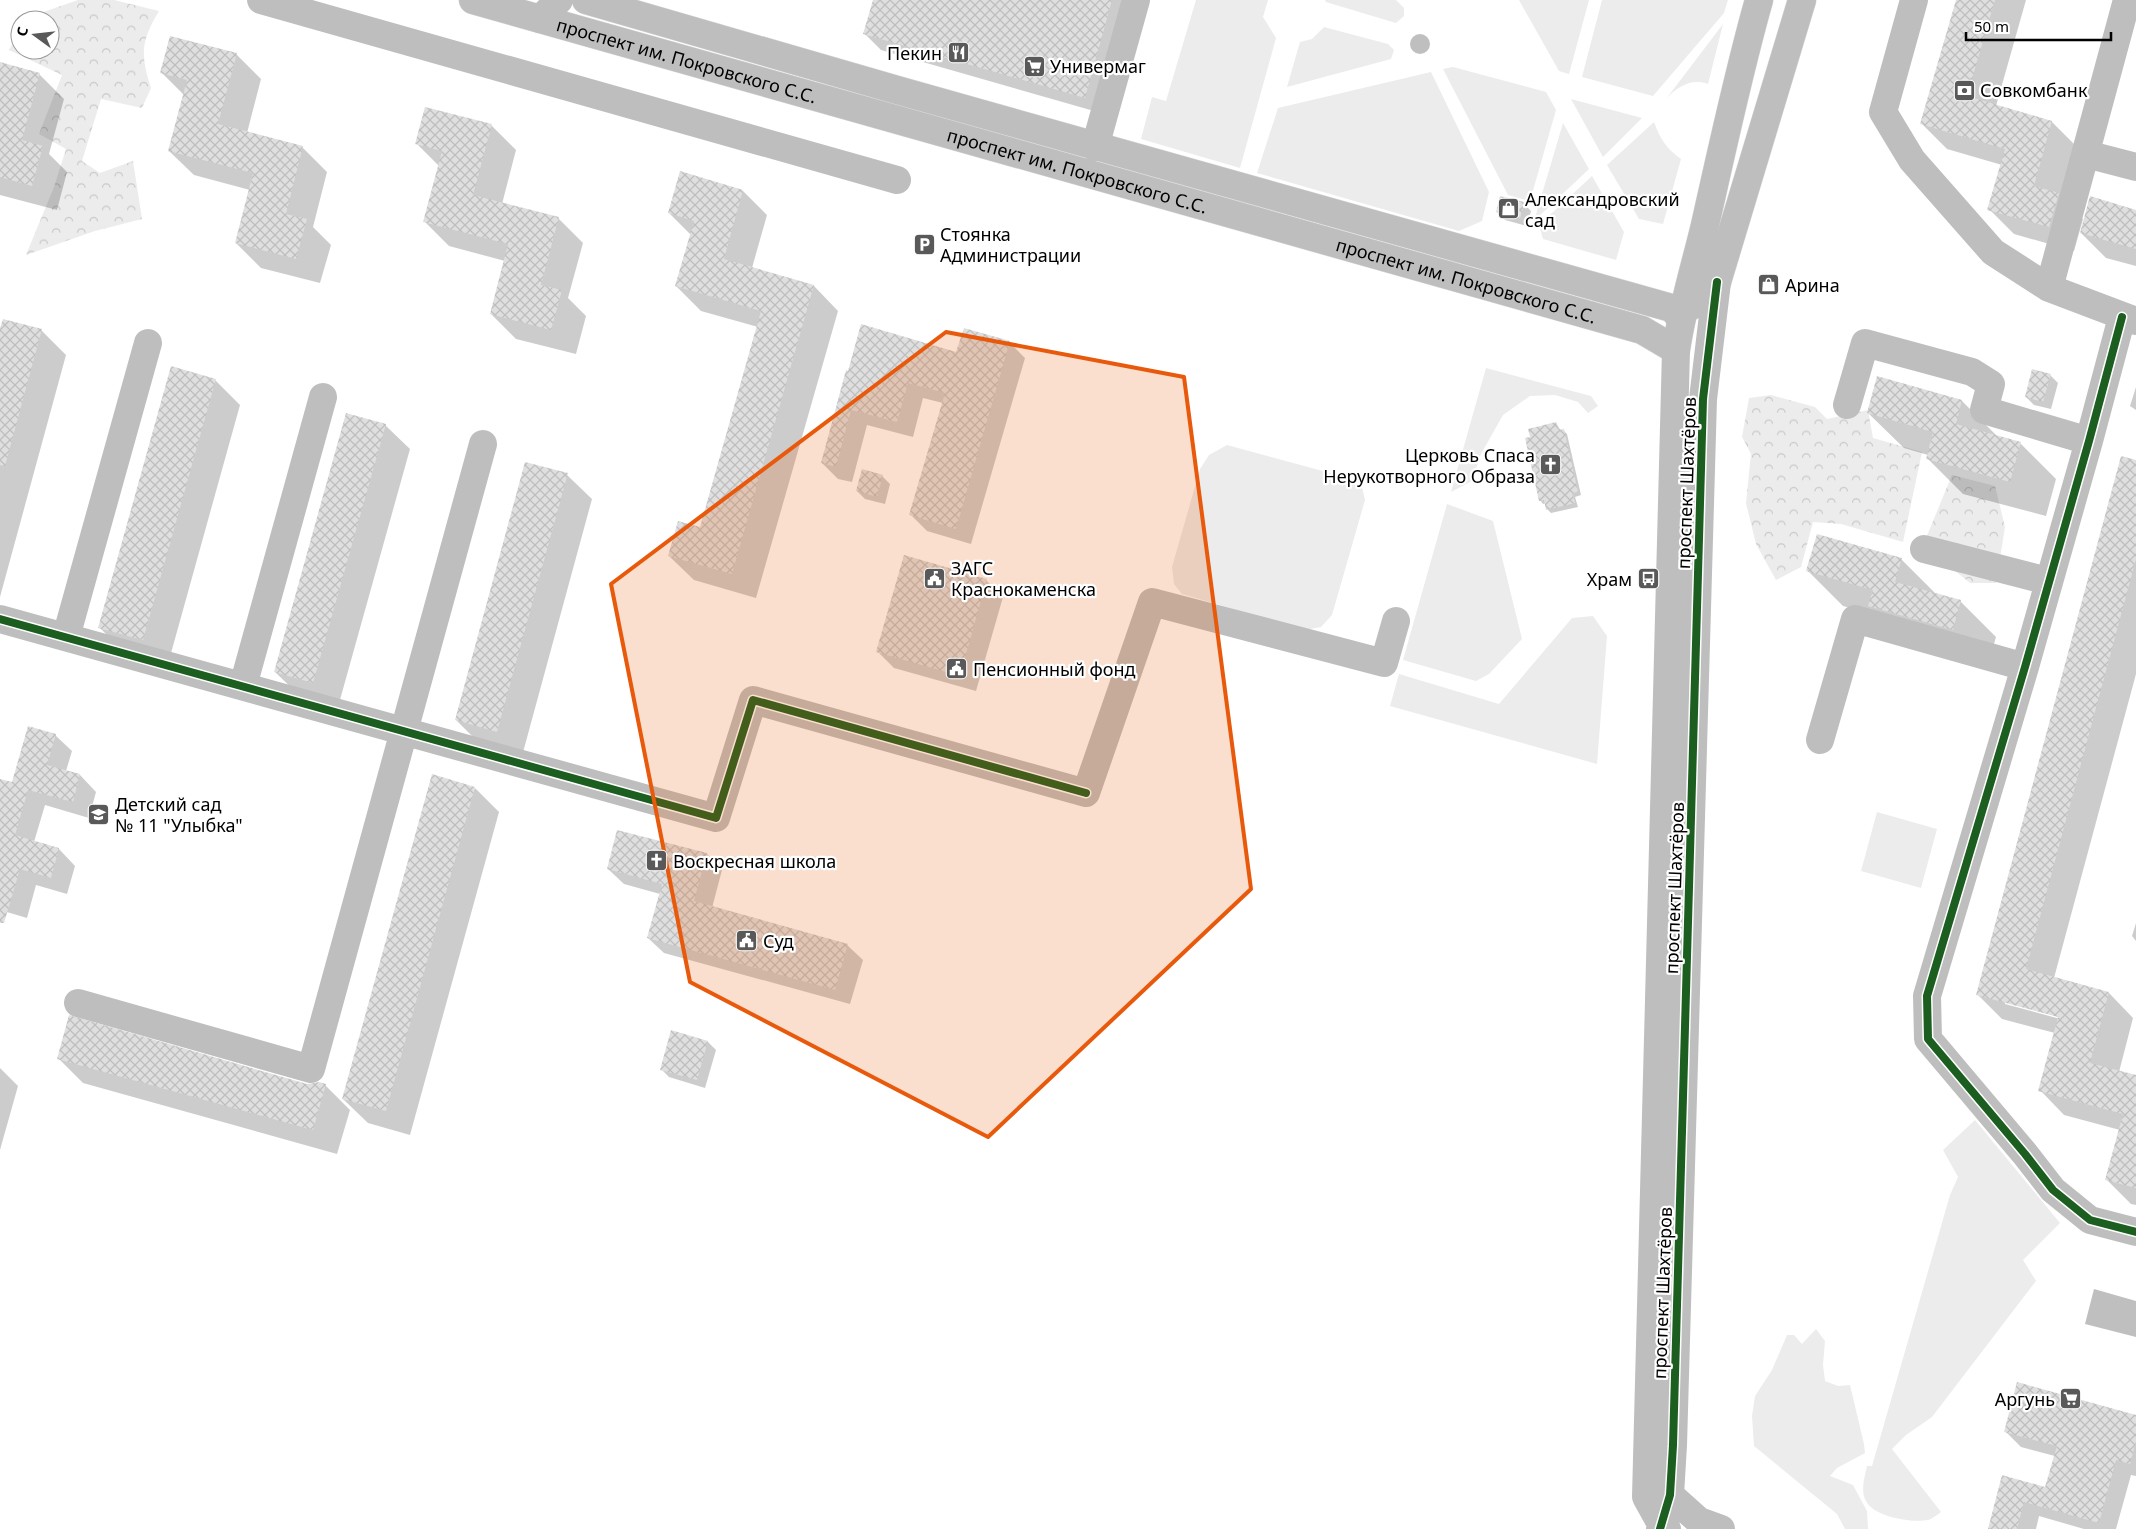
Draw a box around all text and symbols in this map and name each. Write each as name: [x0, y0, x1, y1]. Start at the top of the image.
north arrow: [10, 10, 60, 60]
scale bar: [1966, 10, 2111, 42]
street label: проспект им. Покровского С.С.: [554, 12, 820, 108]
text: 50 m: [1974, 16, 2009, 36]
text: С: [12, 25, 32, 38]
place label: Пекин: [887, 41, 942, 65]
restaurant icon: Пекин: [946, 41, 970, 65]
supermarket icon: Универмаг: [1022, 54, 1046, 78]
place label: Универмаг: [1050, 54, 1146, 78]
bank icon: Совкомбанк: [1952, 78, 1976, 102]
place label: Совкомбанк: [1980, 78, 2088, 102]
street label: проспект им. Покровского С.С.: [945, 122, 1210, 219]
place label: Александровский сад: [1525, 187, 1680, 232]
shop icon: Александровский сад: [1497, 197, 1521, 221]
place label: Стоянка Администрации: [940, 222, 1081, 267]
parking icon: Стоянка Администрации: [912, 232, 936, 256]
street label: проспект им. Покровского С.С.: [1333, 232, 1599, 329]
shop icon: Арина: [1757, 273, 1781, 297]
place label: Арина: [1785, 273, 1840, 297]
street label: проспект Шахтёров: [1671, 397, 1701, 569]
place label: Церковь Спаса Нерукотворного Образа: [1323, 443, 1535, 488]
church icon: Церковь Спаса Нерукотворного Образа: [1539, 453, 1563, 477]
place label: ЗАГС Краснокаменска: [951, 556, 1096, 601]
public building icon: ЗАГС Краснокаменска: [923, 566, 947, 590]
place label: Храм: [1587, 567, 1632, 591]
bus stop icon: Храм: [1636, 567, 1660, 591]
public building icon: Пенсионный фонд: [945, 657, 969, 681]
place label: Пенсионный фонд: [973, 657, 1136, 681]
place label: Детский сад № 11 "Улыбка": [115, 792, 243, 837]
school or university icon: Детский сад № 11 "Улыбка": [87, 802, 111, 826]
street label: проспект Шахтёров: [1659, 802, 1689, 974]
church icon: Воскресная школа: [645, 849, 669, 873]
place label: Воскресная школа: [673, 849, 836, 873]
public building icon: Суд: [735, 929, 759, 953]
place label: Суд: [763, 929, 794, 953]
street label: проспект Шахтёров: [1647, 1207, 1677, 1379]
place label: Аргунь: [1995, 1387, 2055, 1411]
supermarket icon: Аргунь: [2059, 1387, 2083, 1411]

